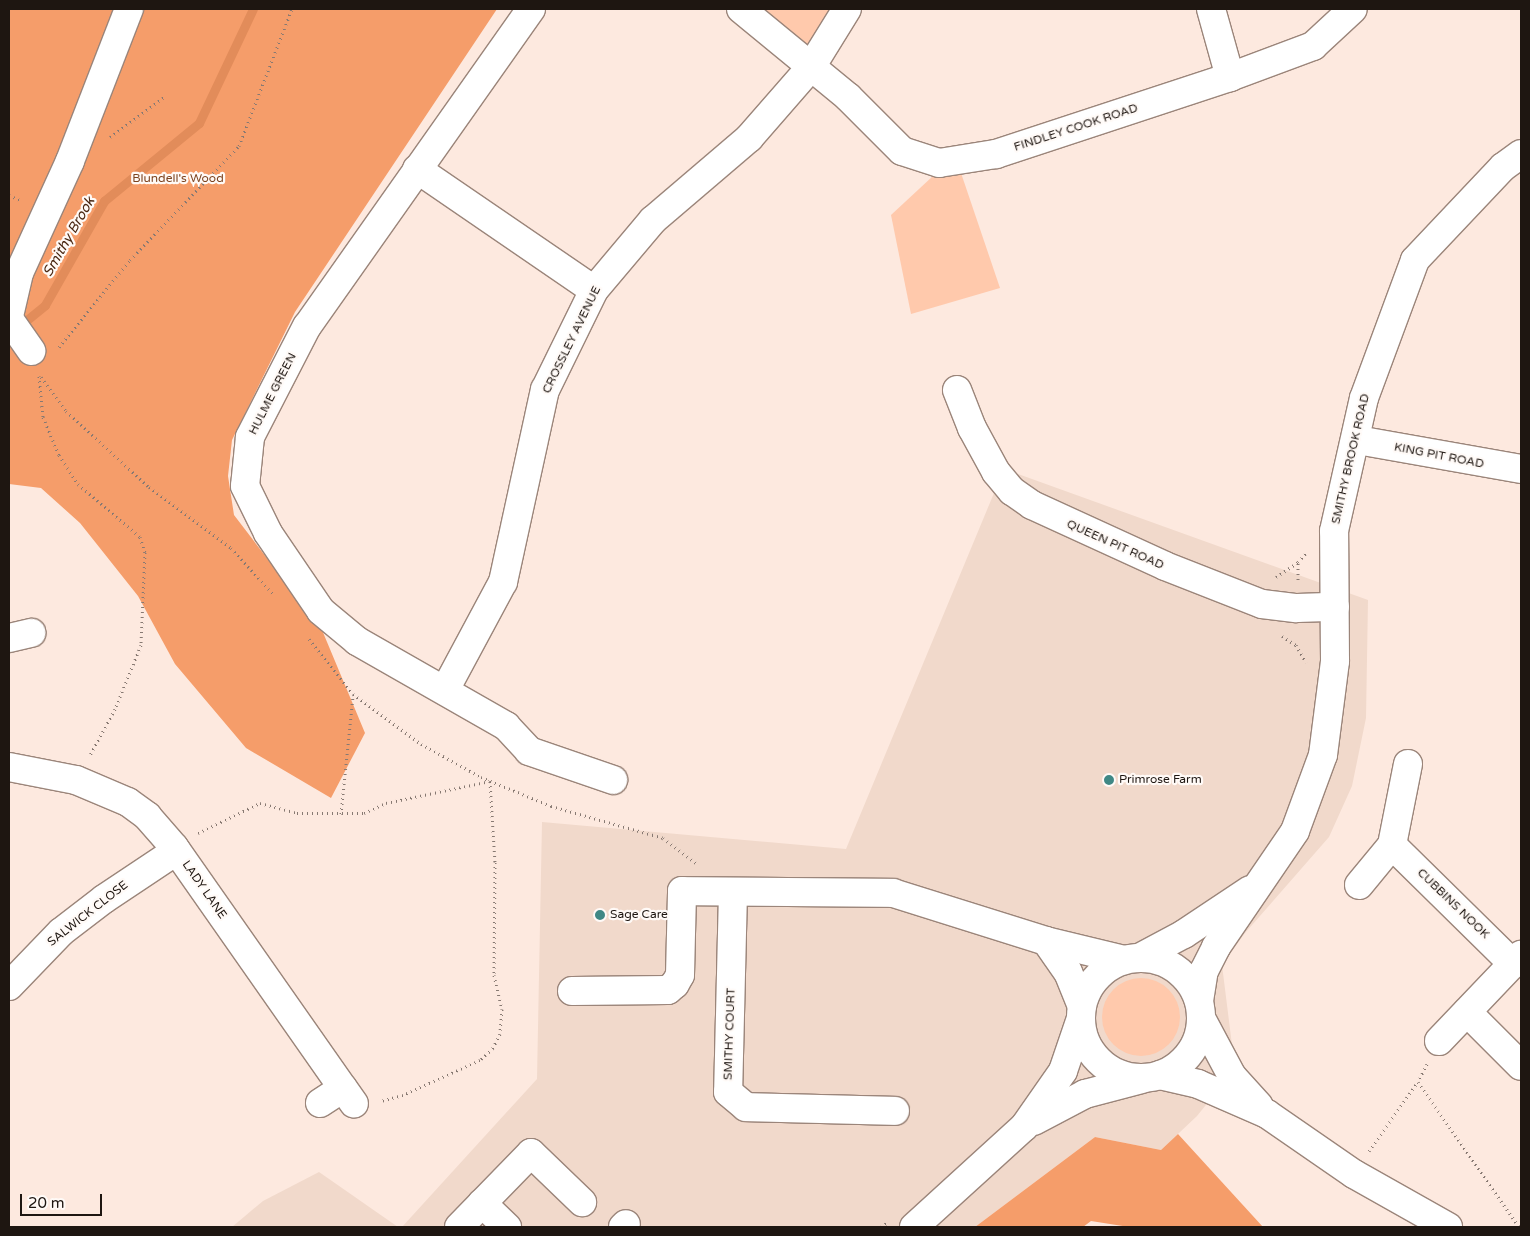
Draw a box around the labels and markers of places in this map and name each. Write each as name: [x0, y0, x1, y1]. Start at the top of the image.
place label: Primrose Farm: [1119, 773, 1202, 787]
marker: Primrose Farm: [1103, 774, 1115, 786]
place label: Sage Care: [610, 908, 668, 922]
marker: Sage Care: [594, 909, 606, 921]

